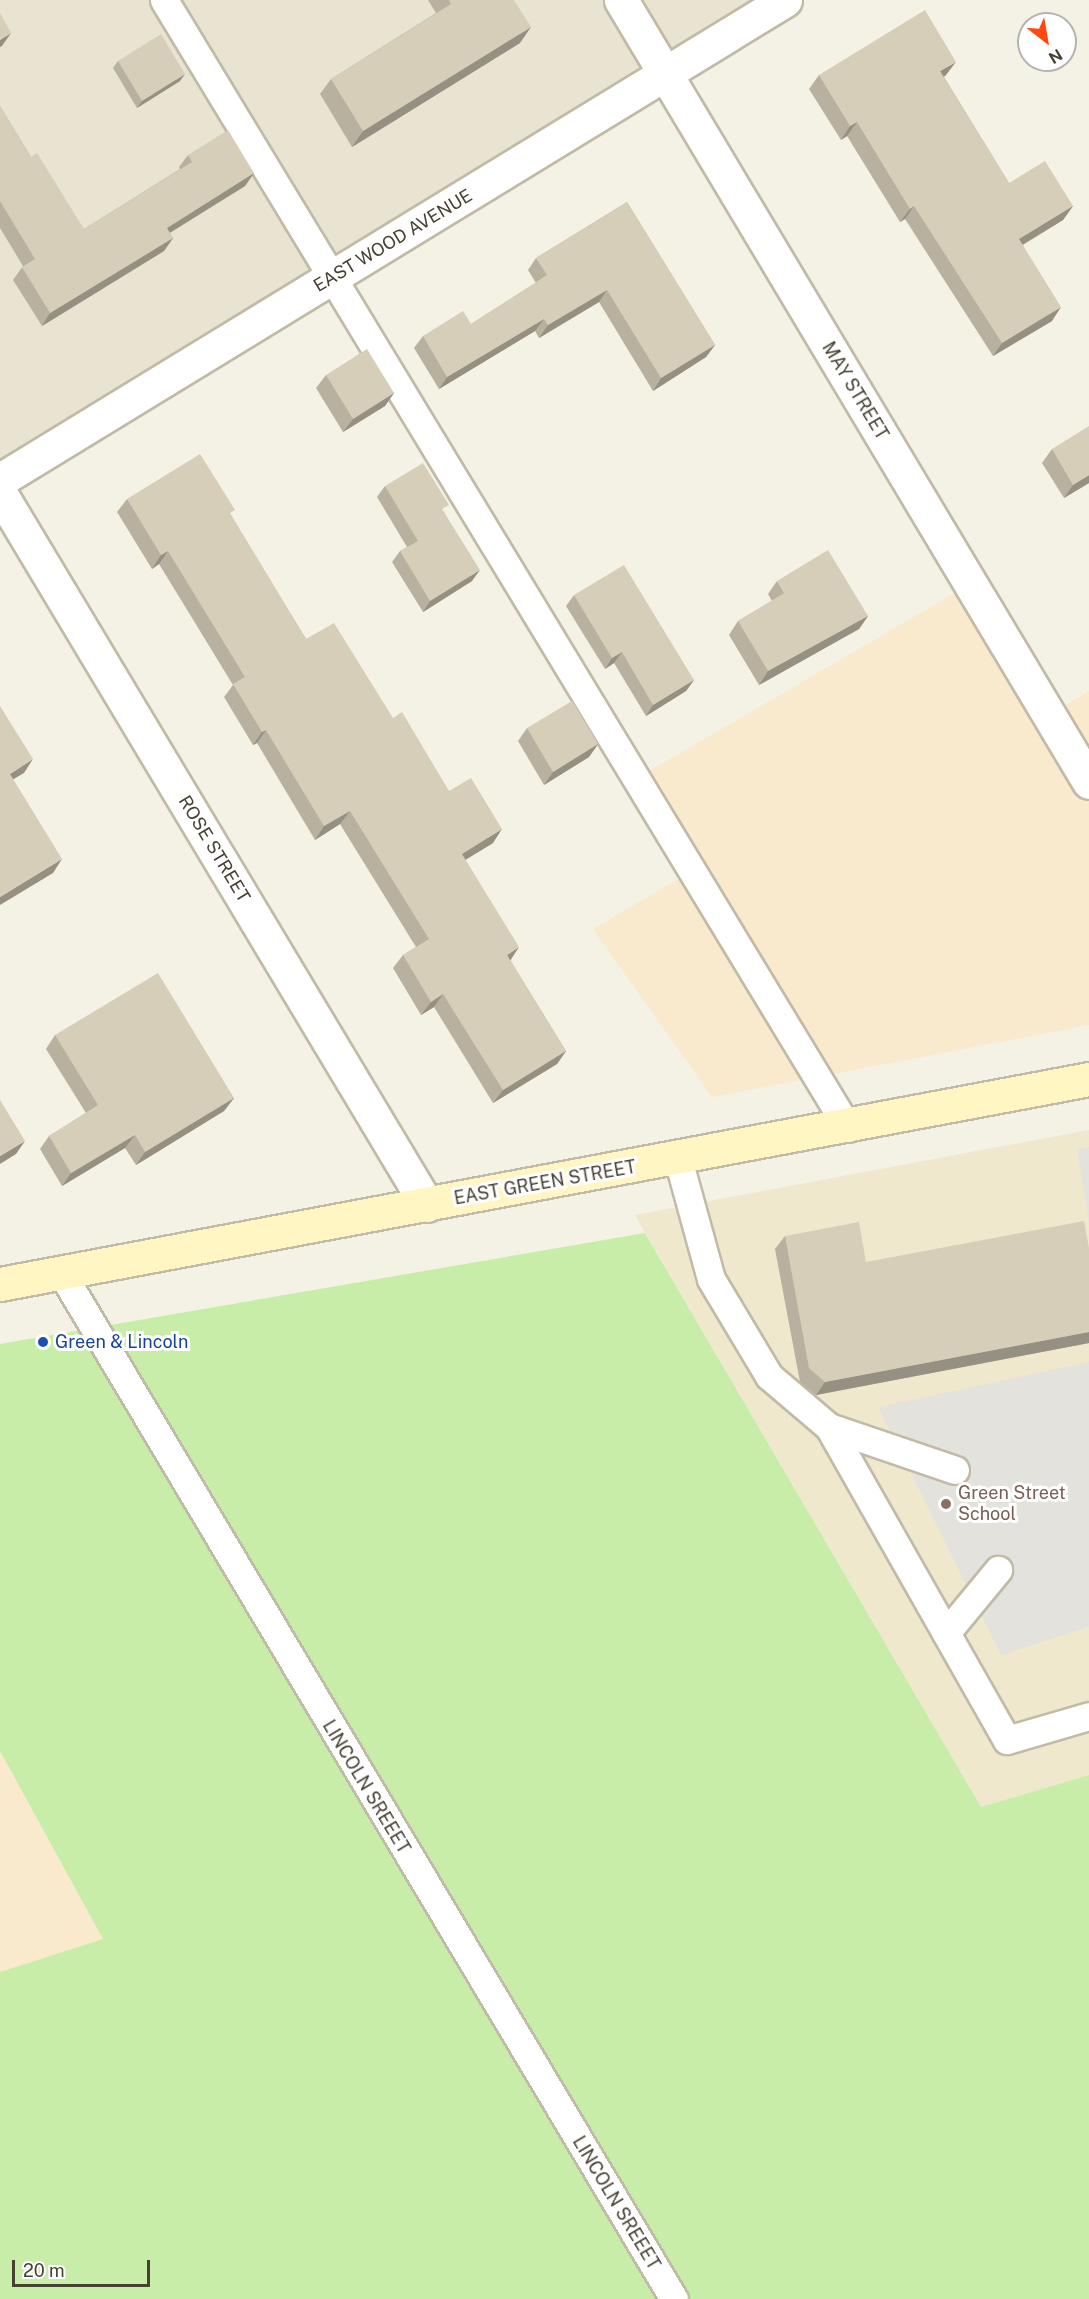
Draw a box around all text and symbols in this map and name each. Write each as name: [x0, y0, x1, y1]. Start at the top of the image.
north arrow: [1017, 12, 1077, 72]
text: N: [1045, 45, 1066, 68]
street label: EAST WOOD AVENUE: [309, 185, 477, 297]
street label: MAY STREET: [817, 338, 893, 444]
street label: ROSE STREET: [174, 792, 254, 906]
street label: EAST GREEN STREET: [452, 1156, 638, 1210]
place label: Green & Lincoln: [55, 1331, 188, 1353]
marker: Green & Lincoln: [36, 1335, 50, 1349]
place label: Green Street School: [958, 1483, 1066, 1526]
marker: Green Street School: [939, 1497, 953, 1511]
street label: LINCOLN SREEET: [318, 1716, 414, 1858]
street label: LINCOLN SREEET: [568, 2132, 664, 2274]
scale bar: [15, 2248, 153, 2286]
text: 20 m: [23, 2260, 65, 2281]

